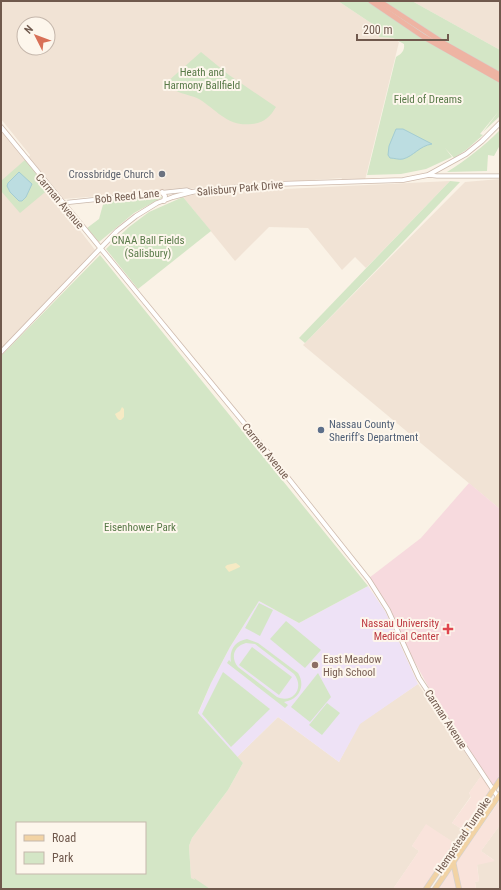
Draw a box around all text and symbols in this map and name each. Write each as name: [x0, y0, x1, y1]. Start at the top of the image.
north arrow: [16, 16, 56, 56]
scale bar: [357, 16, 448, 42]
text: N: [22, 23, 36, 37]
text: 200 m: [363, 23, 393, 37]
park label: Heath and Harmony Ballfield: [164, 66, 240, 92]
park label: Field of Dreams: [394, 93, 462, 106]
place label: Crossbridge Church: [69, 168, 154, 181]
marker: Crossbridge Church: [157, 169, 167, 179]
street label: Carman Avenue: [33, 171, 86, 232]
street label: Salisbury Park Drive: [196, 178, 284, 199]
street label: Bob Reed Lane: [94, 187, 160, 206]
park label: CNAA Ball Fields (Salisbury): [111, 234, 185, 260]
place label: Nassau County Sheriff's Department: [329, 418, 418, 444]
street label: Carman Avenue: [239, 421, 292, 482]
marker: Nassau County Sheriff's Department: [316, 425, 326, 435]
park label: Eisenhower Park: [104, 521, 176, 534]
place label: Nassau University Medical Center: [361, 617, 440, 643]
marker: Nassau University Medical Center: [442, 623, 454, 635]
place label: East Meadow High School: [323, 653, 381, 679]
marker: East Meadow High School: [310, 660, 320, 670]
street label: Carman Avenue: [422, 687, 470, 751]
street label: Hempstead Turnpike: [433, 795, 494, 876]
legend: [16, 822, 146, 874]
text: Road: [52, 831, 76, 845]
text: Park: [52, 851, 74, 865]

